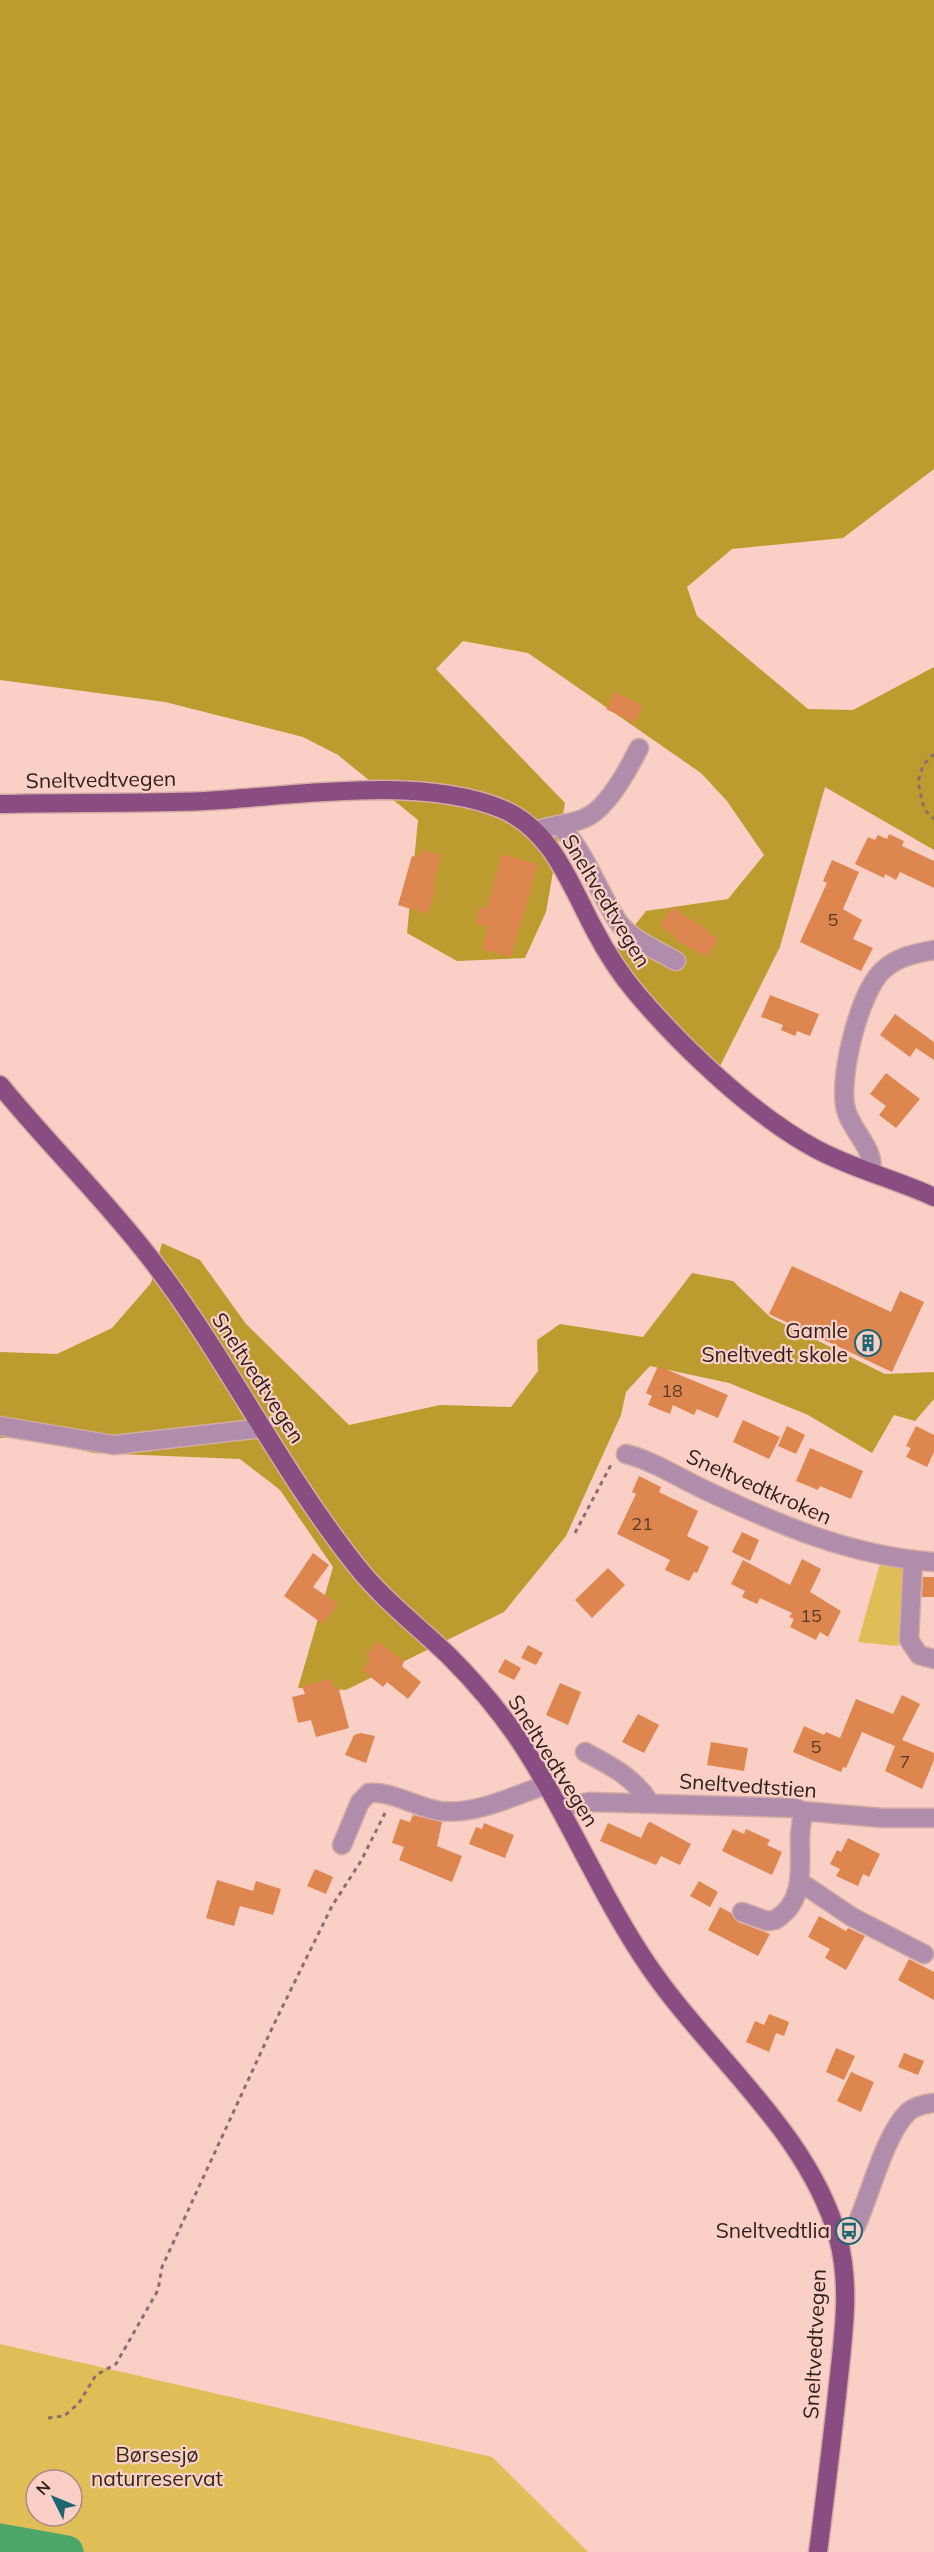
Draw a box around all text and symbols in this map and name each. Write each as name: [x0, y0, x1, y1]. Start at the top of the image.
street label: Sneltvedtvegen: [25, 765, 177, 793]
street label: Sneltvedtvegen: [557, 829, 657, 972]
house number: 5: [828, 908, 839, 931]
street label: Sneltvedtvegen: [207, 1307, 311, 1448]
place label: Gamle Sneltvedt skole: [701, 1317, 848, 1367]
building icon: Gamle Sneltvedt skole: [853, 1328, 883, 1358]
house number: 18: [661, 1379, 683, 1402]
street label: Sneltvedtkroken: [683, 1442, 836, 1530]
house number: 21: [631, 1512, 653, 1535]
house number: 15: [800, 1604, 822, 1627]
street label: Sneltvedtvegen: [503, 1690, 605, 1831]
house number: 5: [811, 1735, 822, 1758]
house number: 7: [900, 1750, 910, 1773]
street label: Sneltvedtstien: [678, 1767, 818, 1803]
bus stop icon: Sneltvedtlia: [834, 2216, 864, 2246]
place label: Sneltvedtlia: [716, 2217, 830, 2243]
street label: Sneltvedtvegen: [797, 2268, 831, 2420]
park label: Børsesjø naturreservat: [91, 2441, 223, 2491]
north arrow: [24, 2468, 84, 2528]
text: N: [32, 2477, 54, 2499]

